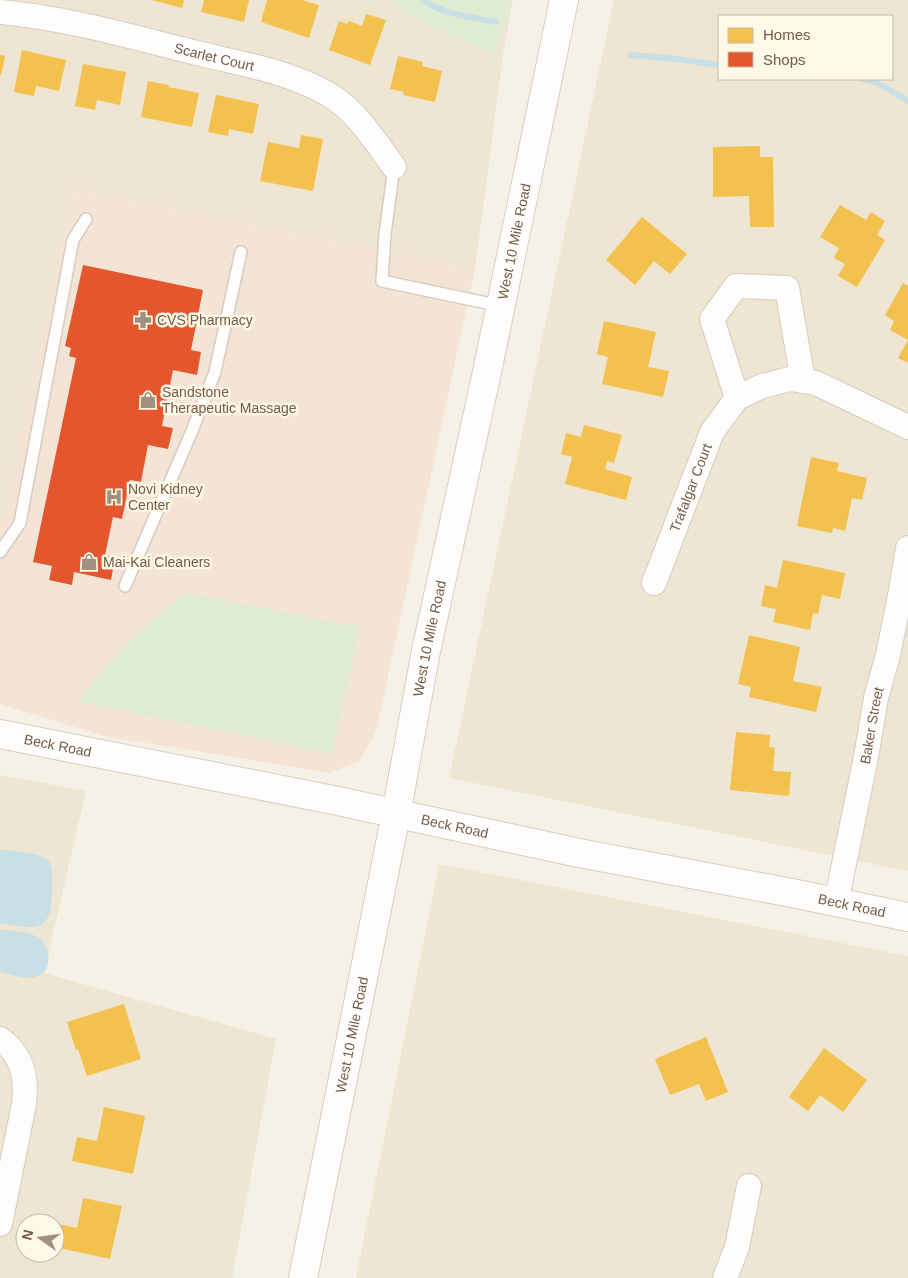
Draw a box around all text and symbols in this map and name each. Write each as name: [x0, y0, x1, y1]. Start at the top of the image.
legend: [718, 15, 893, 80]
text: Homes: [763, 26, 811, 43]
street label: Scarlet Court: [172, 40, 256, 74]
text: Shops: [763, 51, 806, 68]
street label: West 10 Mile Road: [494, 182, 534, 301]
pharmacy icon: CVS Pharmacy: [133, 310, 153, 330]
place label: CVS Pharmacy: [157, 312, 253, 328]
place label: Sandstone Therapeutic Massage: [162, 384, 297, 416]
shop icon: Sandstone Therapeutic Massage: [138, 390, 158, 410]
street label: Trafalgar Court: [666, 441, 715, 534]
place label: Novi Kidney Center: [128, 481, 203, 513]
hospital icon: Novi Kidney Center: [104, 487, 124, 507]
shop icon: Mai-Kai Cleaners: [79, 552, 99, 572]
place label: Mai-Kai Cleaners: [103, 554, 210, 570]
street label: West 10 Mile Road: [410, 579, 449, 698]
street label: Baker Street: [857, 685, 887, 765]
street label: Beck Road: [23, 731, 93, 760]
street label: Beck Road: [420, 811, 490, 841]
street label: Beck Road: [817, 891, 887, 920]
street label: West 10 Mile Road: [332, 975, 371, 1094]
north arrow: [15, 1213, 65, 1263]
text: N: [18, 1228, 36, 1242]

